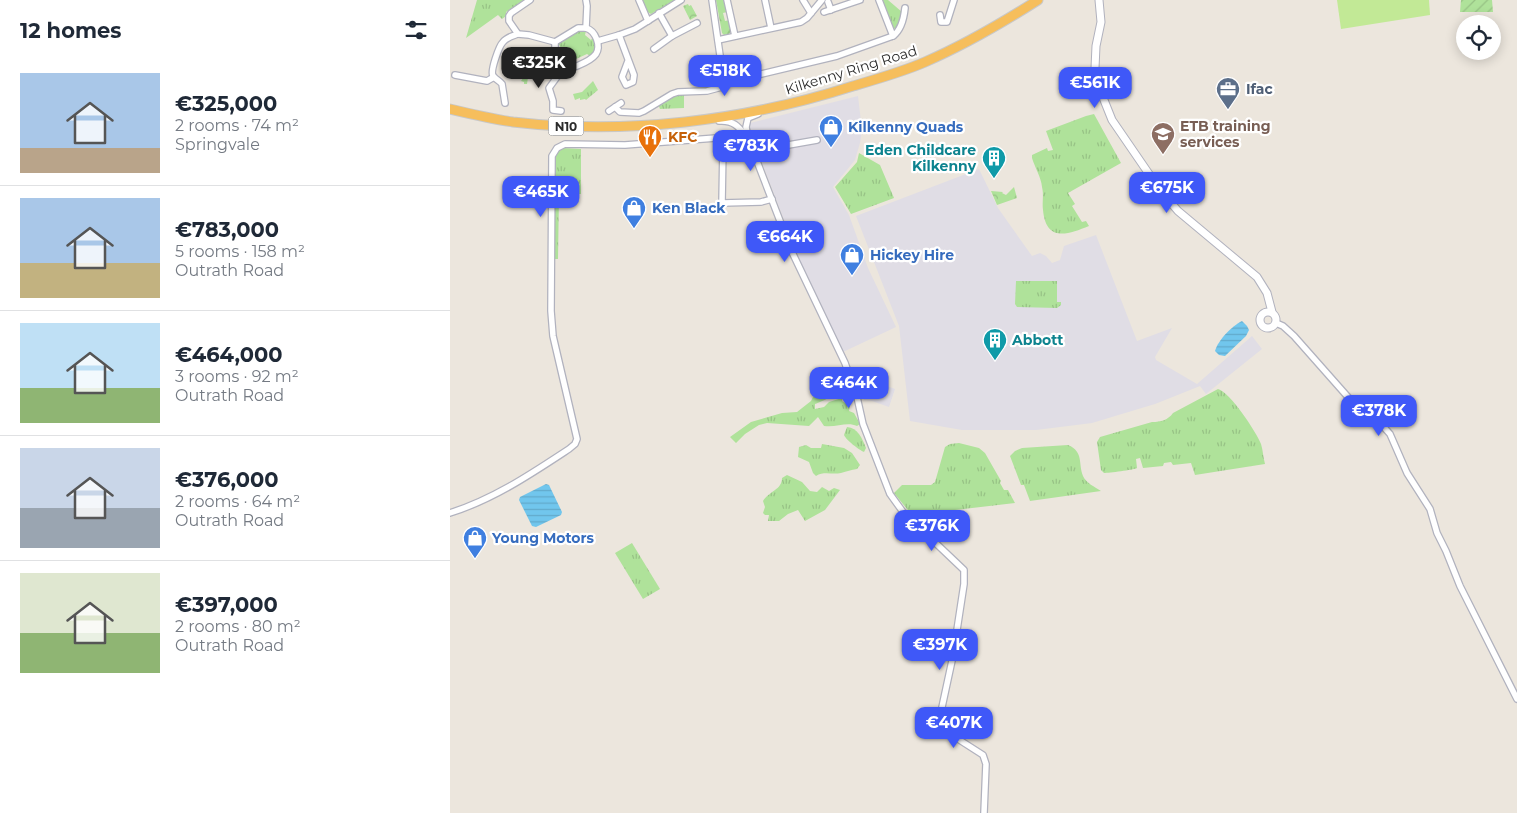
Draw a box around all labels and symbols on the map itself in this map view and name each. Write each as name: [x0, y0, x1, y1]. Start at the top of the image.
street label: Kilkenny Ring Road: [783, 41, 919, 99]
pin: €325K: [504, 46, 574, 89]
pin: €518K: [690, 54, 760, 97]
pin: €561K: [1060, 66, 1130, 109]
office icon: Ifac: [1215, 76, 1241, 110]
place label: Ifac: [1246, 80, 1274, 98]
shop icon: Kilkenny Quads: [818, 114, 844, 148]
road number: N10: [548, 116, 584, 136]
place label: ETB training services: [1180, 117, 1271, 151]
place label: Kilkenny Quads: [848, 118, 964, 136]
school or university icon: ETB training services: [1150, 121, 1176, 155]
restaurant icon: KFC: [637, 124, 663, 158]
place label: KFC: [668, 128, 697, 146]
pin: €783K: [716, 130, 786, 172]
place label: Eden Childcare Kilkenny: [865, 141, 977, 175]
building icon: Eden Childcare Kilkenny: [981, 145, 1007, 179]
pin: €675K: [1132, 172, 1202, 214]
pin: €465K: [506, 176, 576, 218]
shop icon: Ken Black: [621, 195, 647, 229]
place label: Ken Black: [652, 199, 726, 217]
pin: €664K: [750, 220, 820, 263]
shop icon: Hickey Hire: [839, 242, 865, 276]
place label: Hickey Hire: [870, 246, 954, 264]
building icon: Abbott: [982, 327, 1008, 361]
place label: Abbott: [1011, 331, 1063, 349]
pin: €464K: [814, 366, 884, 409]
pin: €378K: [1344, 394, 1414, 437]
pin: €376K: [897, 510, 967, 552]
shop icon: Young Motors: [462, 525, 488, 559]
place label: Young Motors: [491, 529, 595, 547]
pin: €397K: [905, 628, 975, 671]
pin: €407K: [919, 706, 989, 749]

